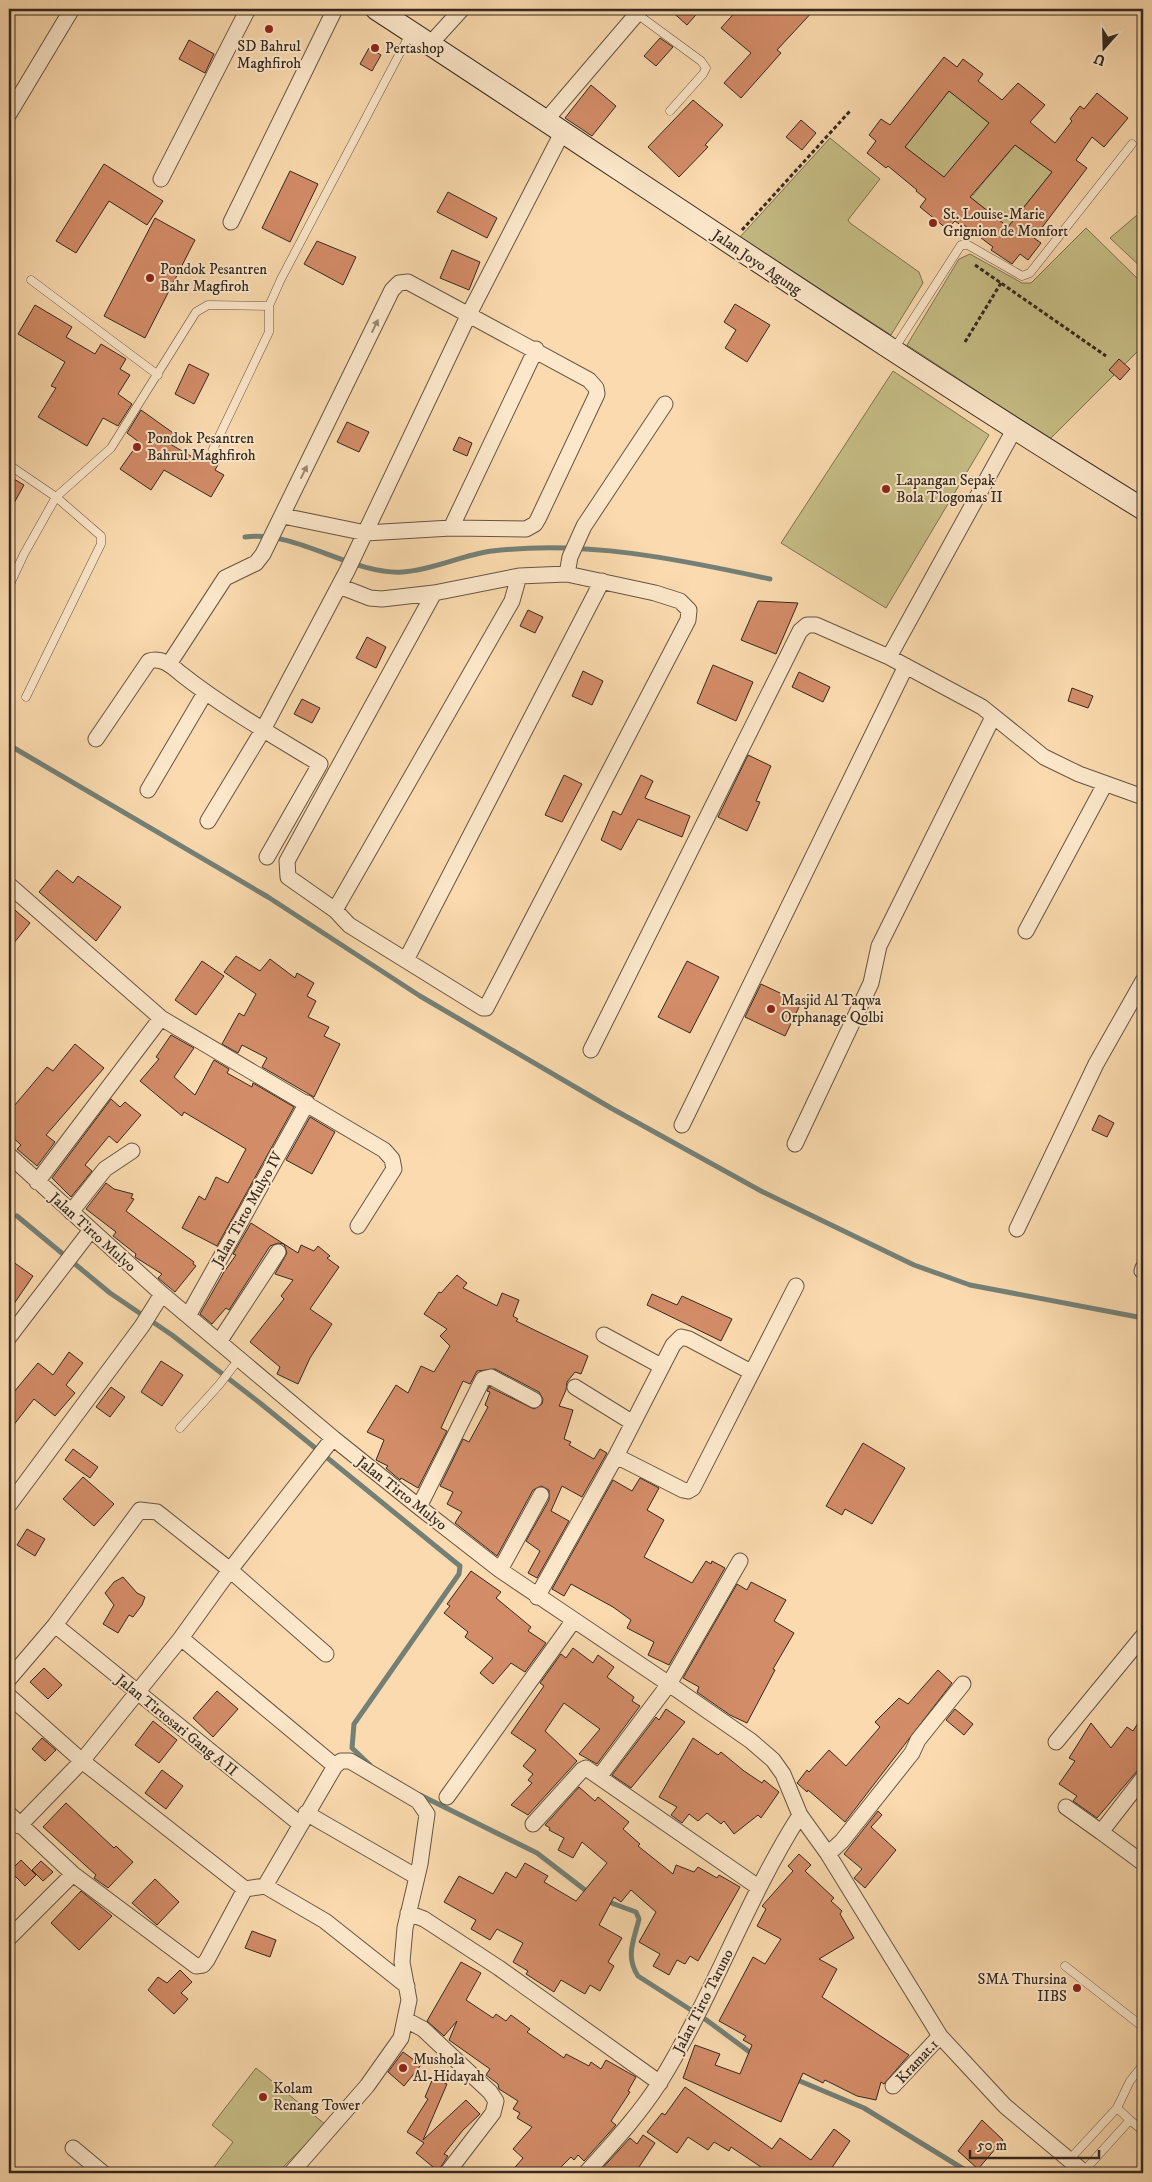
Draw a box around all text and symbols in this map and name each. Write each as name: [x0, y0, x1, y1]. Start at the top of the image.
north arrow: [1080, 22, 1130, 72]
marker: SD Bahrul Maghfiroh: [263, 23, 275, 35]
place label: SD Bahrul Maghfiroh: [237, 37, 301, 73]
place label: Pertashop: [385, 39, 445, 58]
marker: Pertashop: [369, 42, 381, 54]
text: U: [1092, 49, 1108, 70]
place label: St. Louise-Marie Grignion de Monfort: [943, 205, 1068, 241]
marker: St. Louise-Marie Grignion de Monfort: [927, 217, 939, 229]
street label: Jalan Joyo Agung: [707, 224, 806, 300]
place label: Pondok Pesantren Bahr Magfiroh: [160, 260, 267, 296]
marker: Pondok Pesantren Bahr Magfiroh: [144, 272, 156, 284]
one-way arrow: [370, 318, 379, 333]
place label: Pondok Pesantren Bahrul Maghfiroh: [147, 429, 256, 465]
marker: Pondok Pesantren Bahrul Maghfiroh: [131, 441, 143, 453]
one-way arrow: [300, 465, 308, 479]
place label: Lapangan Sepak Bola Tlogomas II: [896, 471, 1003, 507]
marker: Lapangan Sepak Bola Tlogomas II: [880, 483, 892, 495]
place label: Masjid Al Taqwa Orphanage Qolbi: [781, 991, 884, 1027]
marker: Masjid Al Taqwa Orphanage Qolbi: [765, 1003, 777, 1015]
street label: Jalan Tirto Mulyo IV: [207, 1148, 287, 1272]
street label: Jalan Tirto Mulyo: [44, 1187, 140, 1276]
street label: Jalan Tirto Mulyo: [351, 1451, 451, 1535]
street label: Jalan Tirtosari Gang A II: [110, 1669, 241, 1780]
street label: Jalan Tirto Taruno: [668, 1946, 738, 2058]
place label: SMA Thursina IIBS: [978, 1970, 1068, 2006]
marker: SMA Thursina IIBS: [1071, 1982, 1083, 1994]
street label: Kramat.1: [892, 2035, 943, 2088]
place label: Mushola Al-Hidayah: [413, 2050, 485, 2086]
marker: Mushola Al-Hidayah: [397, 2062, 409, 2074]
place label: Kolam Renang Tower: [273, 2079, 361, 2115]
marker: Kolam Renang Tower: [257, 2091, 269, 2103]
scale bar: [970, 2127, 1098, 2159]
text: 50 m: [977, 2136, 1007, 2155]

